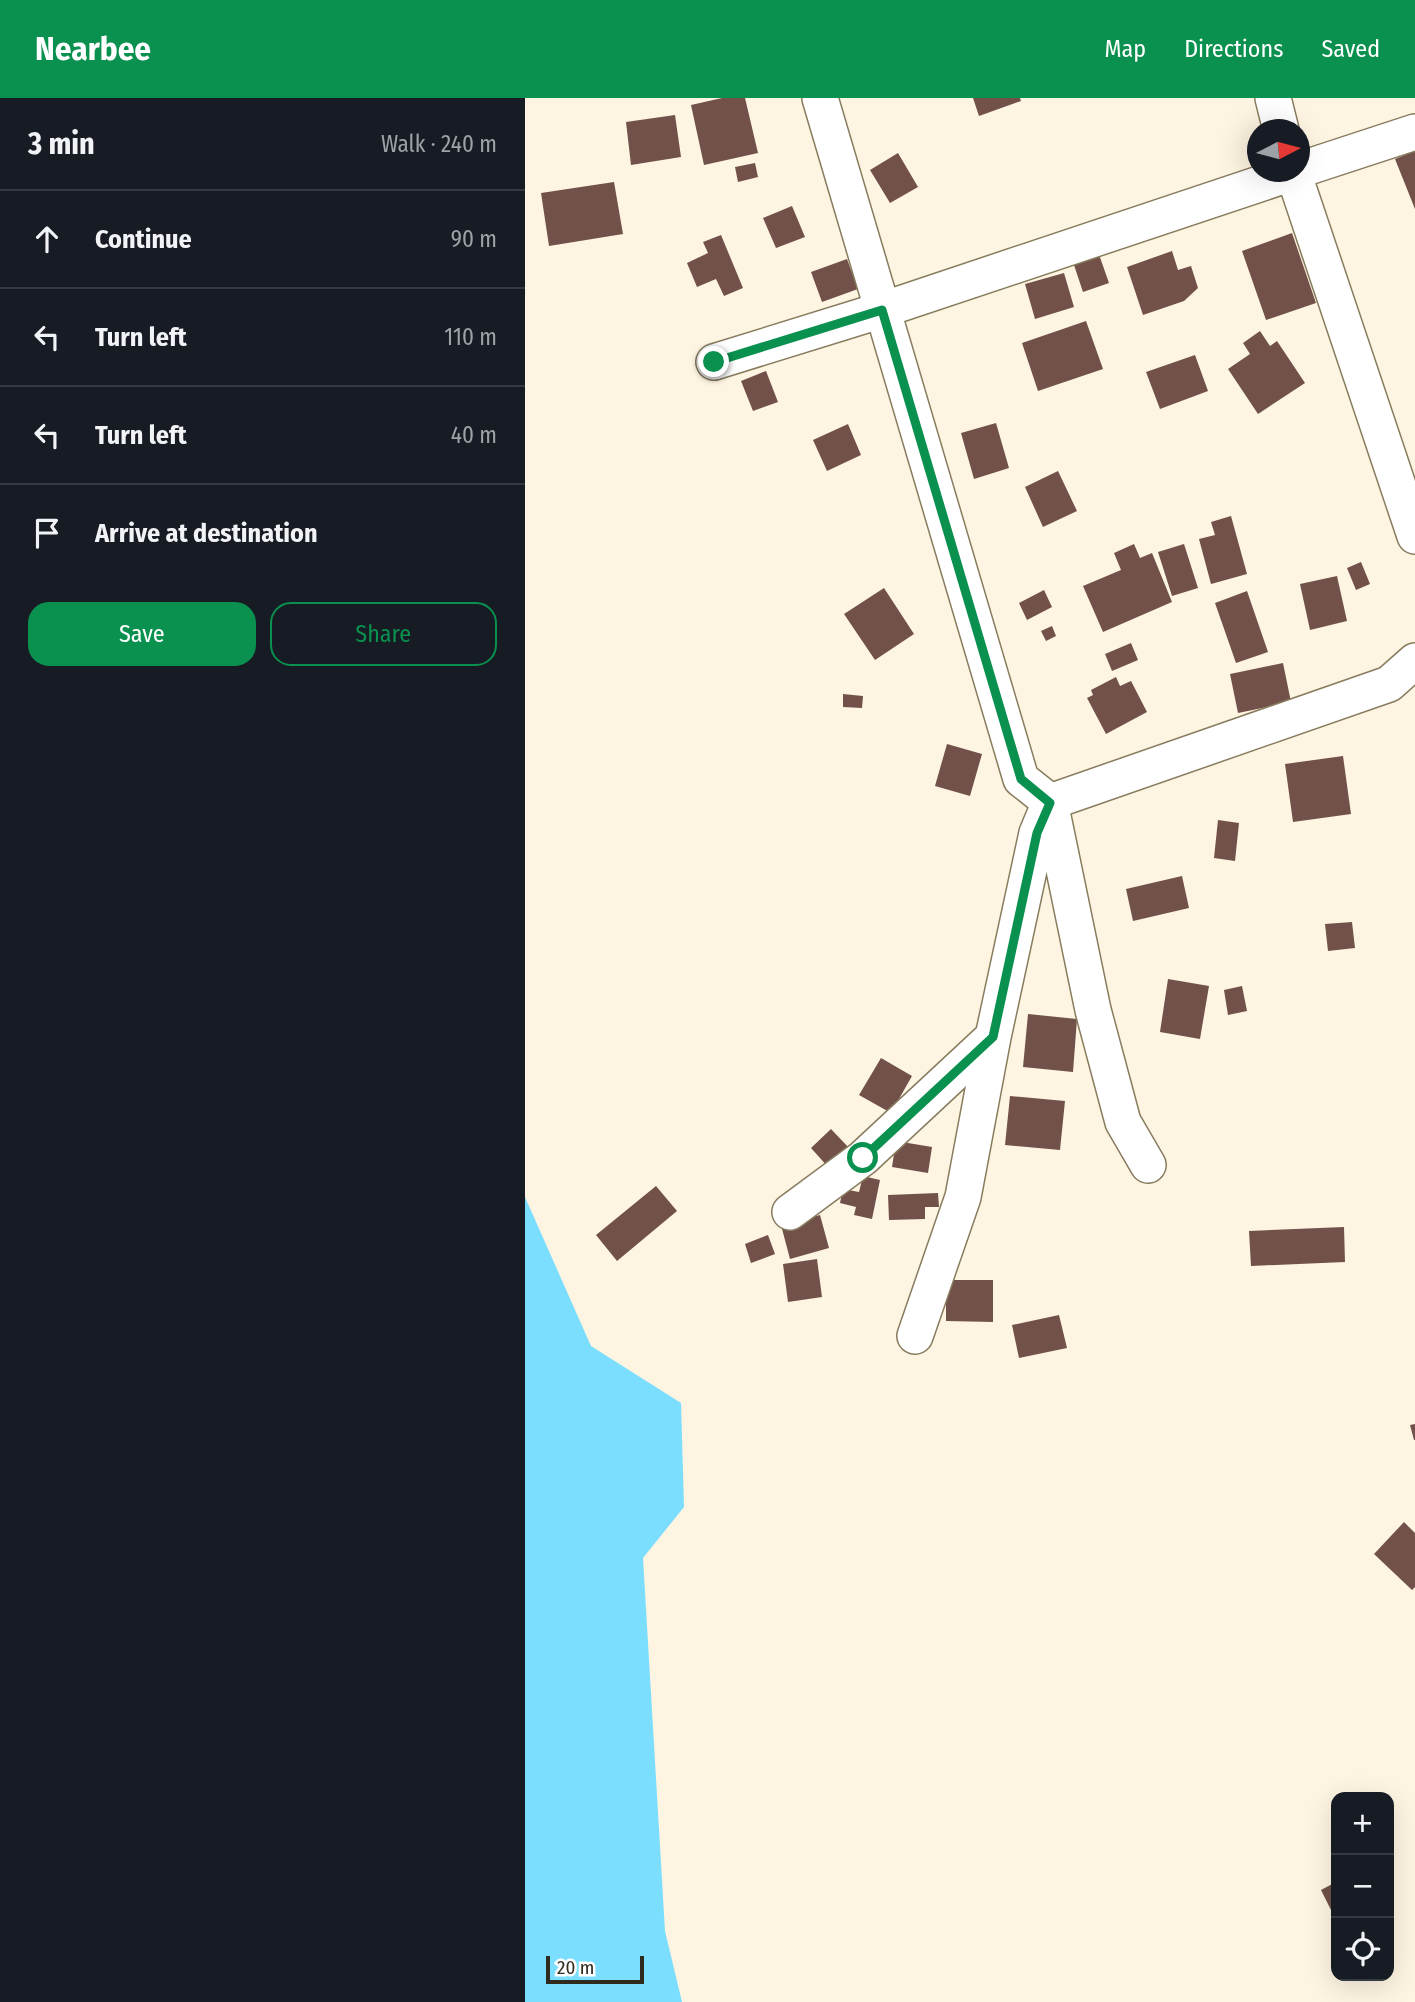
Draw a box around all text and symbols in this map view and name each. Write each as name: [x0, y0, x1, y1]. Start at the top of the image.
text: Nearbee: [35, 29, 151, 69]
text: Map: [1105, 35, 1146, 63]
text: Directions: [1184, 35, 1283, 63]
text: Saved: [1321, 35, 1380, 63]
north arrow: [1247, 119, 1310, 182]
text: 3 min: [28, 126, 95, 162]
text: Walk · 240 m: [381, 130, 497, 158]
icon: ahead: [28, 220, 66, 258]
text: Continue: [95, 224, 192, 255]
text: 90 m: [451, 225, 497, 253]
icon: left: [28, 318, 66, 356]
text: Turn left: [95, 322, 187, 353]
text: 110 m: [444, 323, 497, 351]
route end: [698, 346, 729, 377]
icon: left: [28, 416, 66, 454]
text: Turn left: [95, 420, 187, 451]
text: 40 m: [451, 421, 497, 449]
icon: arrive: [28, 514, 66, 552]
text: Arrive at destination: [95, 518, 318, 549]
button: Save: [28, 602, 256, 666]
button: Share: [270, 602, 497, 666]
route start: [847, 1142, 878, 1173]
map controls: [1331, 1792, 1394, 1981]
button: +: [1331, 1792, 1394, 1855]
button: −: [1331, 1855, 1394, 1918]
button: locate: [1331, 1918, 1394, 1981]
scale bar: [546, 1953, 644, 1985]
text: 20 m: [557, 1956, 594, 1979]

